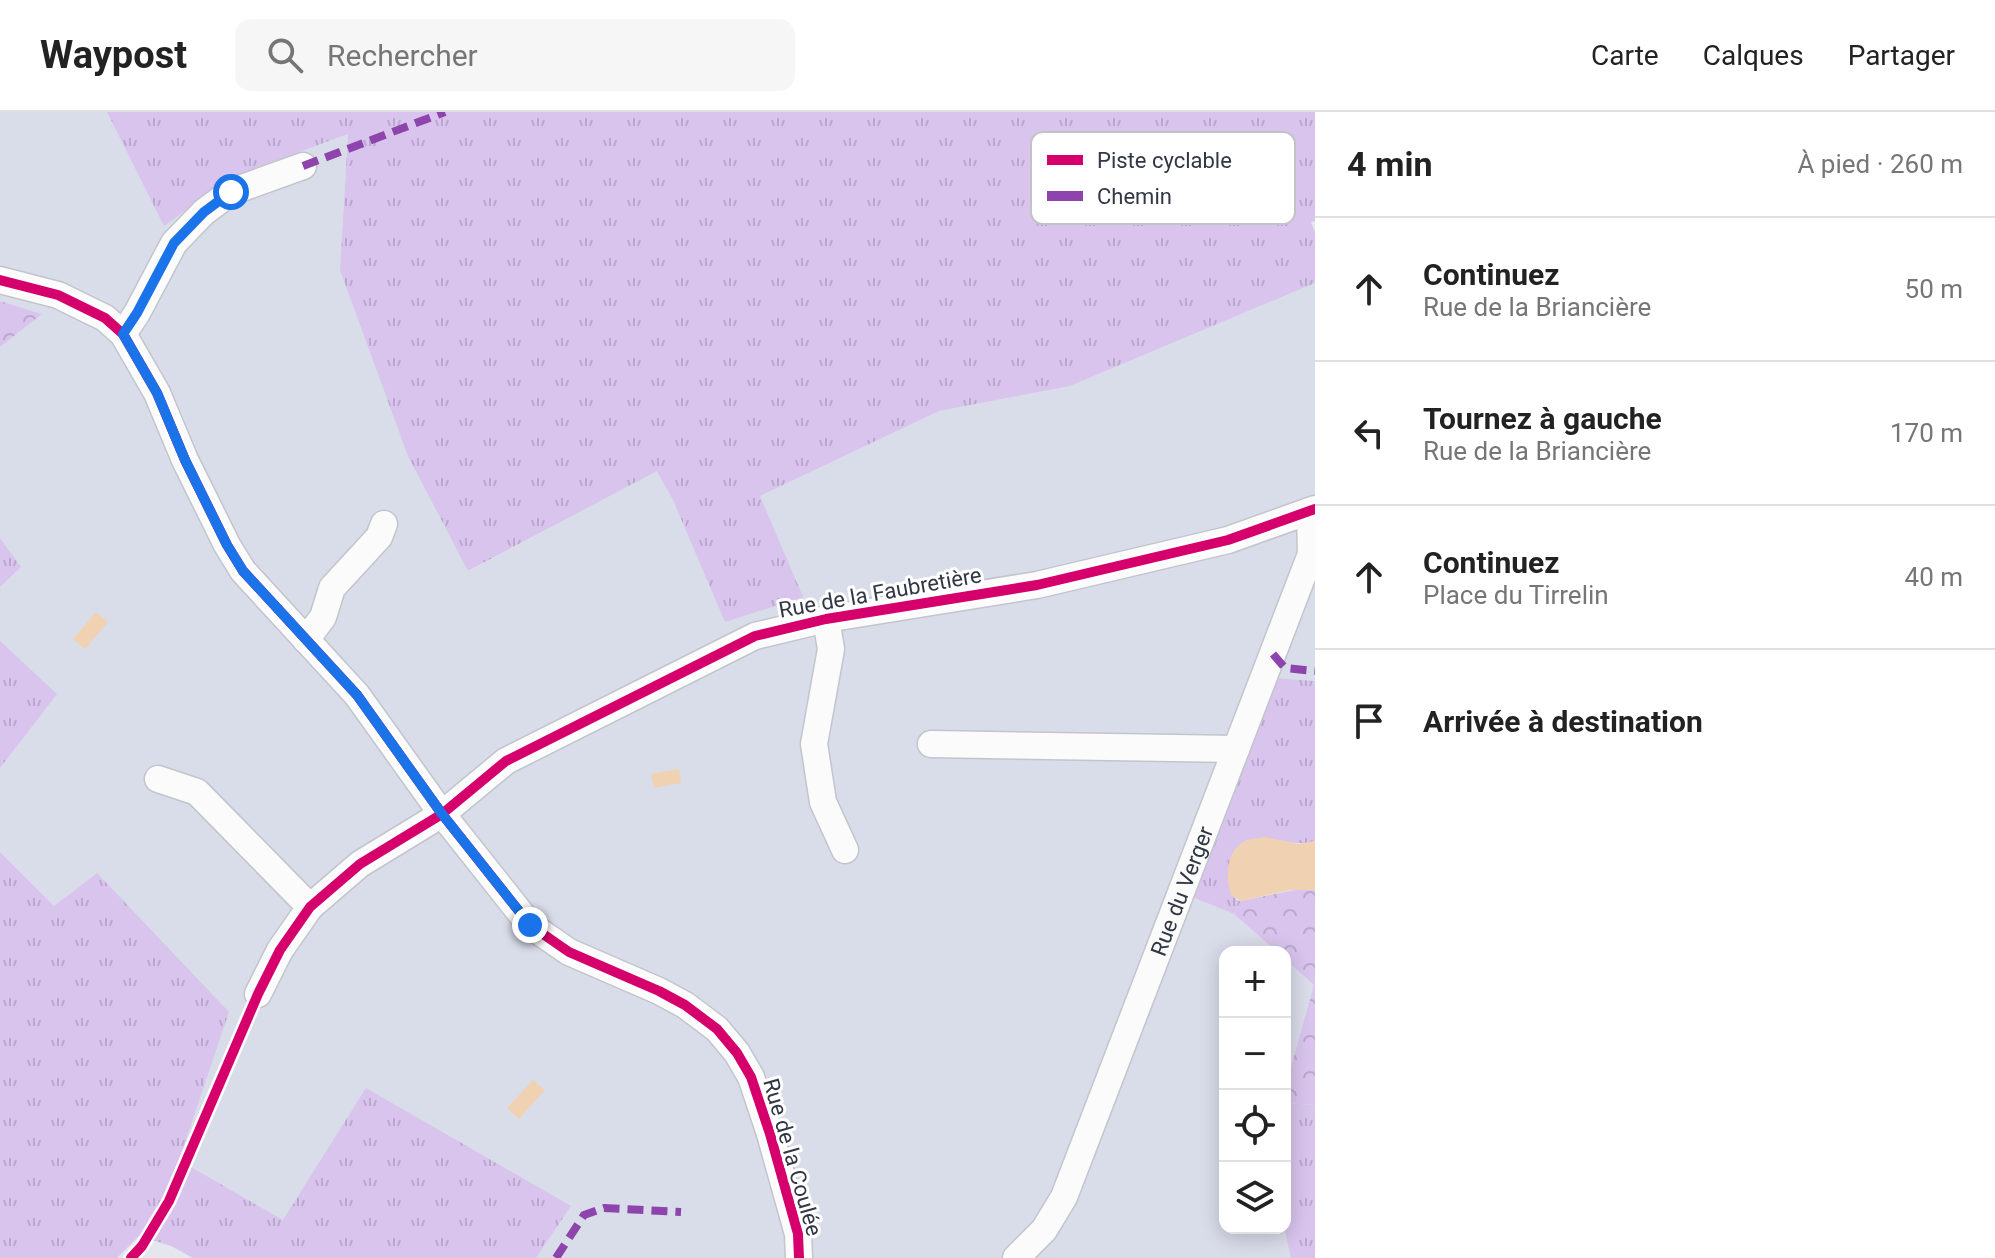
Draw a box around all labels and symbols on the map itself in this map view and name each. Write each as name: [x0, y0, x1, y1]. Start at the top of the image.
legend: [1031, 132, 1295, 224]
text: Piste cyclable: [1097, 148, 1232, 173]
route start: [213, 174, 249, 210]
text: Chemin: [1097, 184, 1172, 209]
street label: Rue de la Faubretière: [777, 562, 983, 623]
street label: Rue du Verger: [1146, 822, 1218, 960]
route end: [512, 907, 548, 943]
street label: Rue de la Coulée: [758, 1075, 827, 1239]

